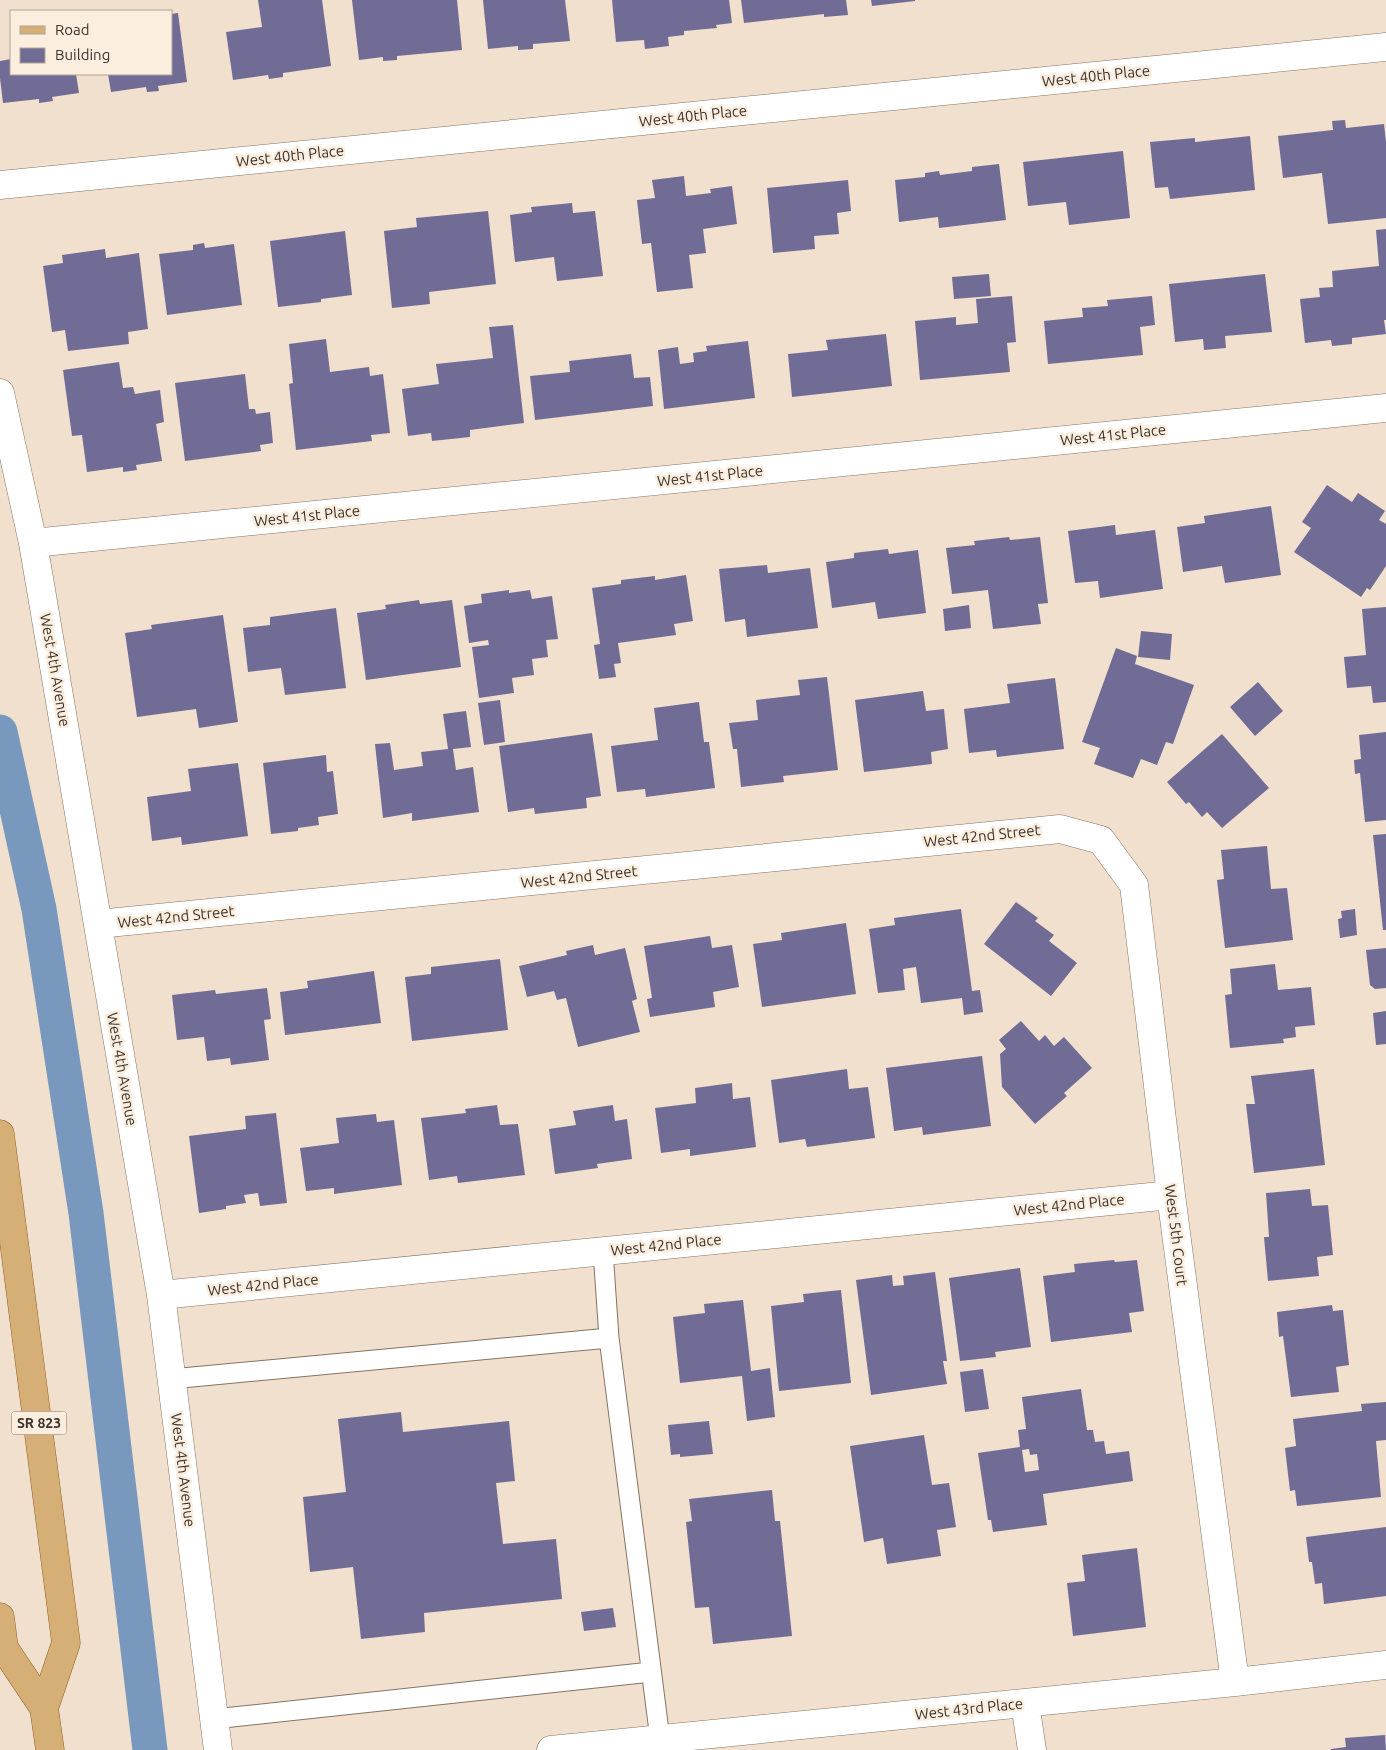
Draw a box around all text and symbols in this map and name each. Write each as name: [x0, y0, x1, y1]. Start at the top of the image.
legend: [10, 10, 172, 75]
text: Road: [55, 21, 90, 38]
text: Building: [55, 46, 110, 63]
street label: West 40th Place: [1041, 61, 1151, 90]
street label: West 40th Place: [638, 101, 748, 130]
street label: West 40th Place: [235, 141, 345, 170]
street label: West 41st Place: [1059, 420, 1167, 449]
street label: West 41st Place: [656, 461, 764, 490]
street label: West 41st Place: [253, 501, 361, 530]
street label: West 4th Avenue: [37, 612, 74, 728]
street label: West 42nd Street: [923, 821, 1041, 850]
street label: West 42nd Street: [520, 862, 638, 891]
street label: West 42nd Street: [117, 902, 235, 931]
street label: West 4th Avenue: [104, 1011, 141, 1127]
street label: West 5th Court: [1162, 1183, 1191, 1287]
street label: West 42nd Place: [1013, 1190, 1125, 1219]
street label: West 42nd Place: [610, 1230, 722, 1259]
street label: West 42nd Place: [207, 1270, 319, 1299]
road number: SR 823: [12, 1412, 66, 1435]
street label: West 4th Avenue: [168, 1412, 199, 1528]
street label: West 43rd Place: [914, 1694, 1024, 1723]

